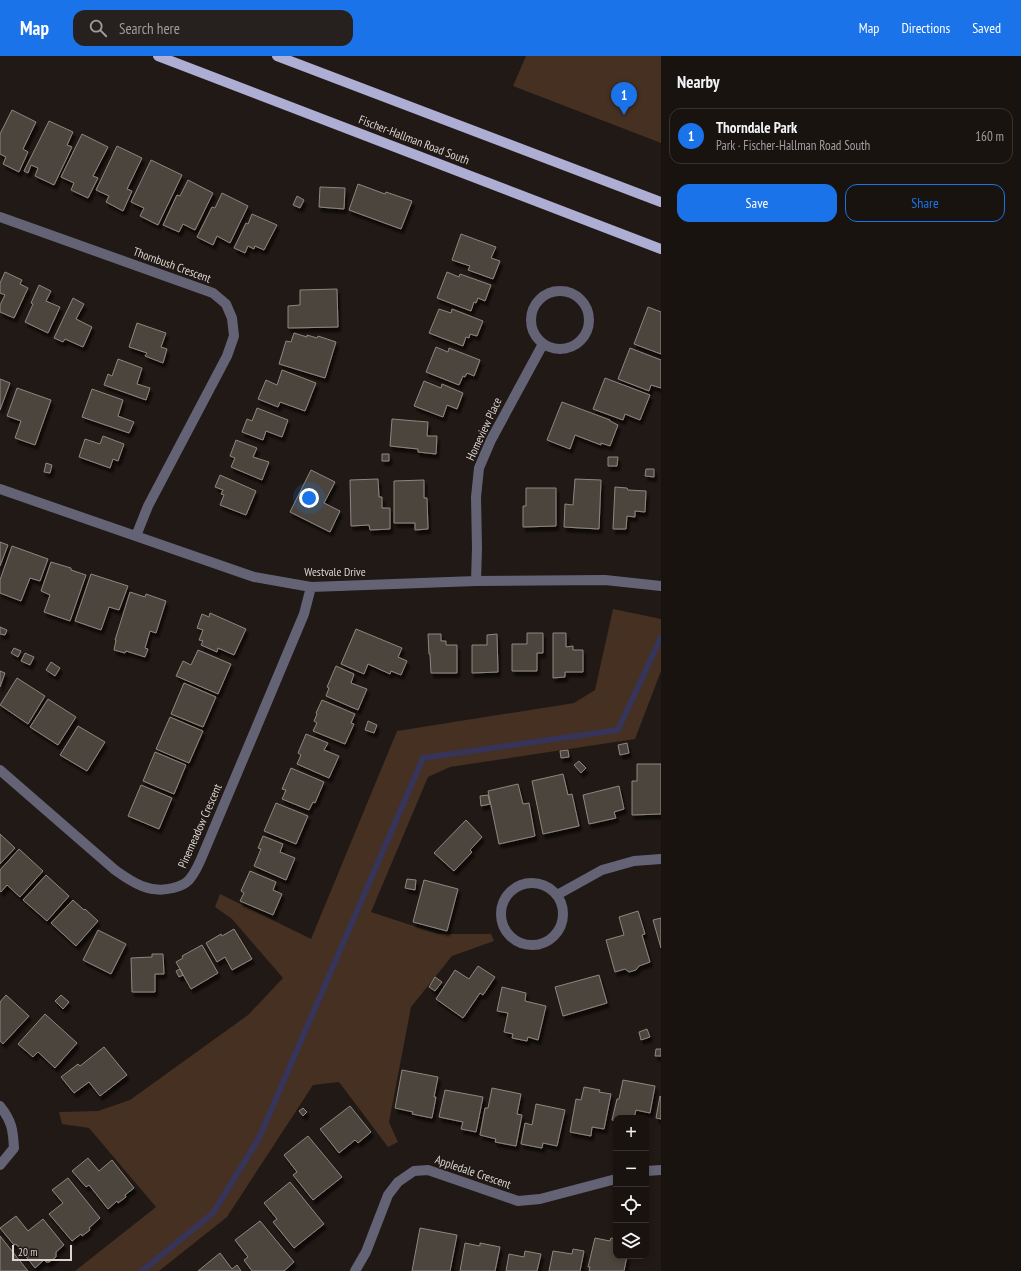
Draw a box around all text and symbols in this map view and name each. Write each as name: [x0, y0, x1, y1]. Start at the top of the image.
search box: [73, 10, 353, 46]
text: Map: [20, 16, 49, 40]
icon: search: [87, 17, 109, 39]
text: Search here: [119, 19, 180, 38]
text: Map: [859, 19, 879, 37]
text: Directions: [901, 19, 950, 37]
text: Saved: [972, 19, 1001, 37]
text: Nearby: [677, 71, 720, 93]
pin: 1: [611, 82, 637, 115]
street label: Fischer-Hallman Road South: [357, 112, 472, 168]
text: Thorndale Park: [716, 118, 797, 137]
text: 1: [688, 128, 694, 145]
text: 160 m: [975, 128, 1004, 145]
text: Park · Fischer-Hallman Road South: [716, 137, 870, 154]
button: Save: [677, 184, 837, 222]
button: Share: [845, 184, 1005, 222]
street label: Thornbush Crescent: [131, 243, 214, 286]
street label: Homeview Place: [462, 395, 505, 463]
your location: [299, 488, 319, 508]
street label: Westvale Drive: [304, 564, 366, 579]
street label: Pinemeadow Crescent: [174, 781, 225, 870]
map controls: [613, 1115, 649, 1259]
button: +: [613, 1115, 649, 1151]
button: −: [613, 1151, 649, 1187]
street label: Appledale Crescent: [433, 1152, 514, 1192]
button: locate: [613, 1187, 649, 1223]
button: layers: [613, 1223, 649, 1259]
scale bar: [12, 1243, 72, 1262]
text: 20 m: [18, 1245, 37, 1259]

